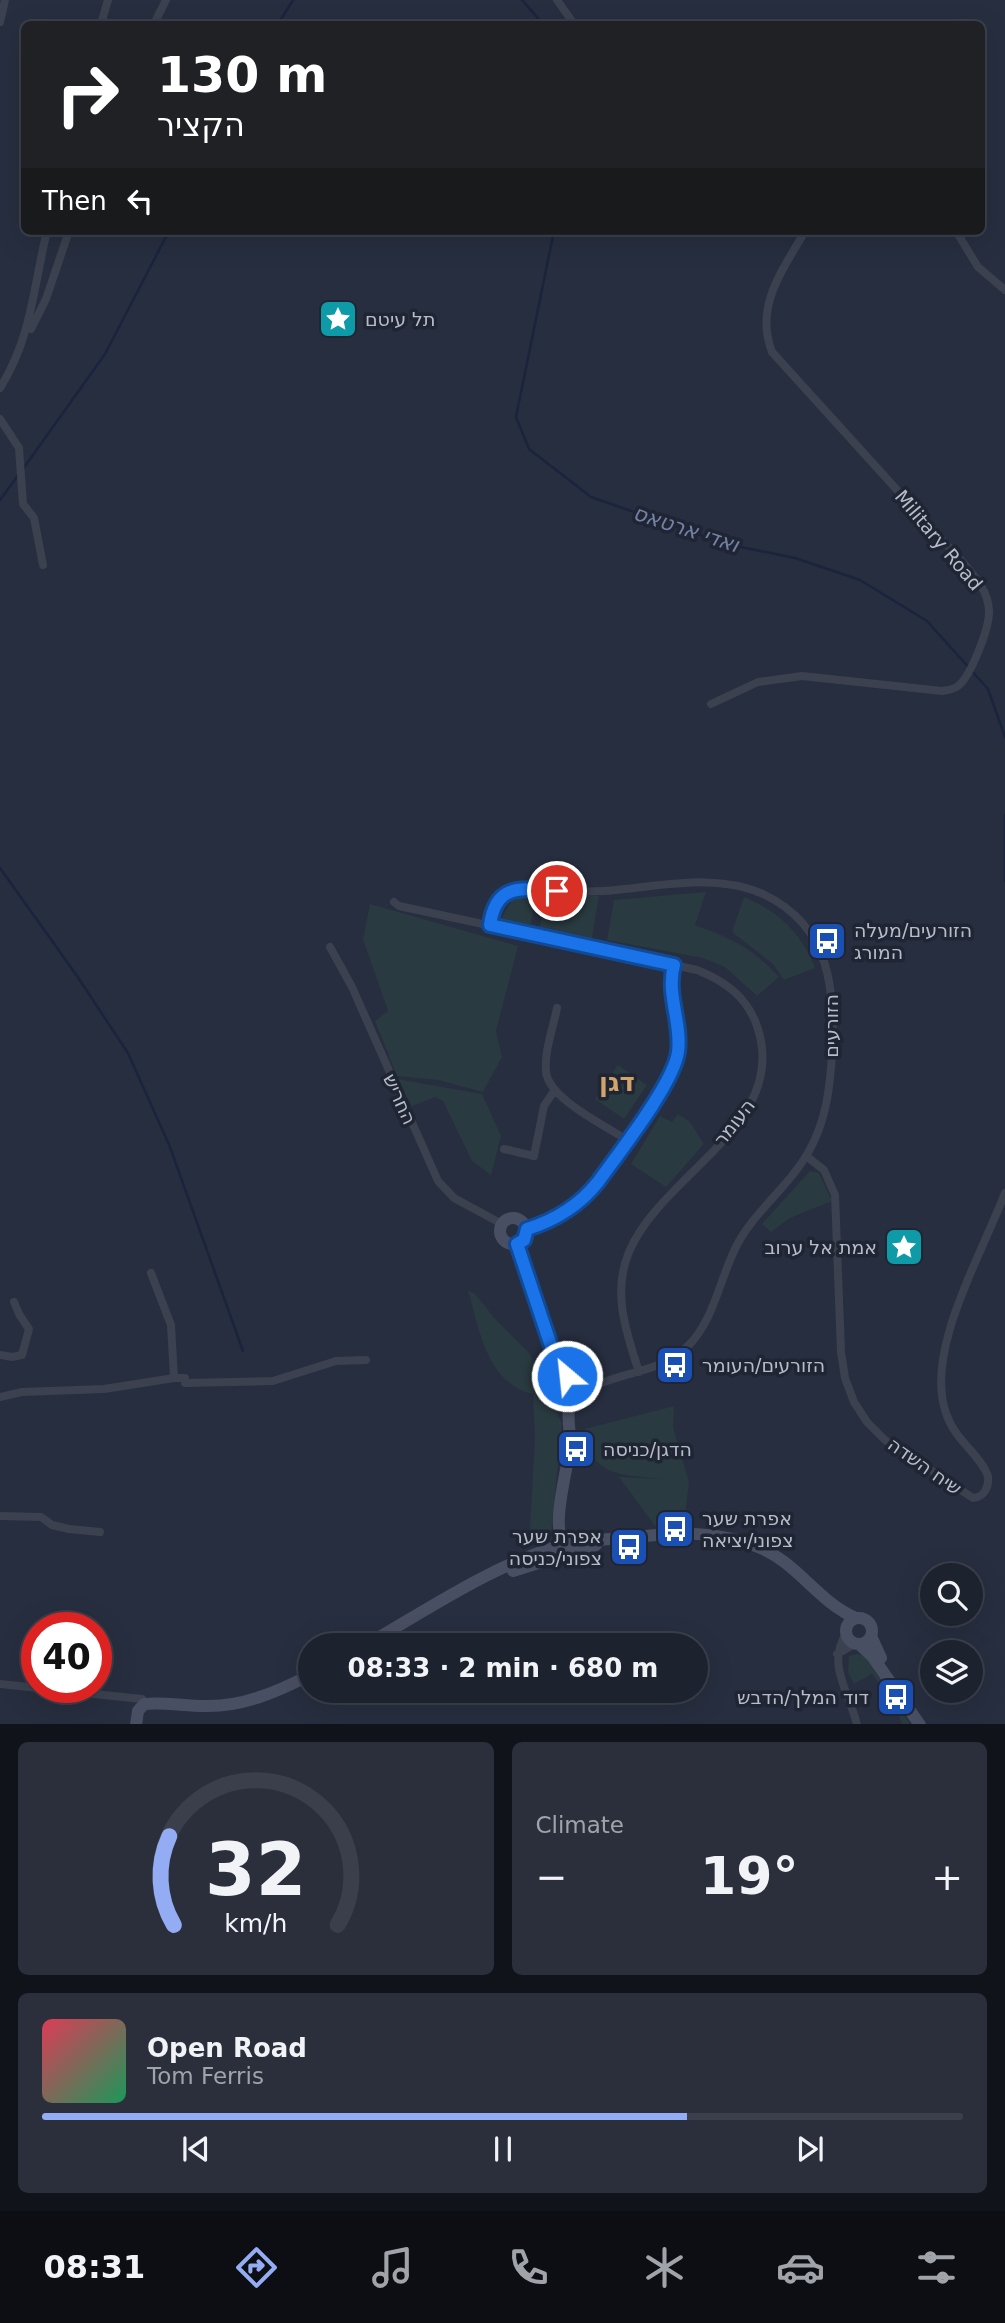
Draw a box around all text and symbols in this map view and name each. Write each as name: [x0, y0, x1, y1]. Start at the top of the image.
text: 130 m: [157, 47, 327, 104]
icon: right: [42, 49, 133, 140]
text: הקציר: [157, 106, 245, 144]
icon: left: [121, 182, 159, 220]
text: Then: [42, 186, 107, 216]
place icon: תל עיטם: [317, 298, 359, 340]
place label: תל עיטם: [365, 308, 435, 330]
street label: Military Road: [891, 485, 987, 595]
water label: ואדי ארטאס: [630, 501, 743, 558]
pin: [527, 861, 587, 921]
icon: arrive: [538, 872, 576, 910]
place label: הזורעים/מעלה המורג: [854, 919, 972, 963]
bus stop icon: הזורעים/מעלה המורג: [806, 920, 848, 962]
street label: הזורעים: [820, 994, 842, 1058]
district label: דגן: [599, 1067, 635, 1097]
street label: החריש: [379, 1070, 421, 1128]
street label: העומר: [709, 1094, 759, 1150]
place icon: אמת אל ערוב: [883, 1226, 925, 1268]
place label: אמת אל ערוב: [765, 1236, 877, 1258]
position arrow: [530, 1339, 604, 1413]
bus stop icon: הזורעים/העומר: [654, 1344, 696, 1386]
place label: הזורעים/העומר: [702, 1354, 825, 1376]
bus stop icon: הדגן/כניסה: [555, 1428, 597, 1470]
street label: שיח השדה: [884, 1433, 966, 1499]
place label: הדגן/כניסה: [603, 1438, 692, 1460]
place label: אפרת שער צפוני/יציאה: [702, 1507, 793, 1551]
bus stop icon: אפרת שער צפוני/יציאה: [654, 1508, 696, 1550]
place label: אפרת שער צפוני/כניסה: [509, 1525, 602, 1569]
bus stop icon: אפרת שער צפוני/כניסה: [608, 1526, 650, 1568]
map controls: [920, 1563, 983, 1703]
button: search: [920, 1563, 983, 1626]
speed limit sign: 40: [21, 1612, 112, 1703]
button: layers: [920, 1640, 983, 1703]
text: 08:33 · 2 min · 680 m: [348, 1653, 658, 1683]
bus stop icon: דוד המלך/הדבש: [875, 1676, 917, 1718]
place label: דוד המלך/הדבש: [737, 1686, 869, 1708]
text: Climate: [536, 1812, 624, 1838]
text: 32: [205, 1827, 306, 1912]
text: 19°: [700, 1846, 798, 1906]
text: −: [536, 1855, 567, 1899]
text: +: [931, 1855, 963, 1899]
text: km/h: [224, 1908, 287, 1937]
text: Open Road: [147, 2033, 307, 2063]
text: Tom Ferris: [147, 2063, 264, 2089]
icon: previous: [177, 2130, 215, 2168]
icon: pause: [484, 2130, 522, 2168]
icon: next: [791, 2130, 829, 2168]
icon: directions: [232, 2243, 281, 2292]
icon: music: [368, 2243, 417, 2292]
icon: phone: [504, 2243, 553, 2292]
icon: climate: [640, 2243, 689, 2292]
icon: car: [776, 2243, 825, 2292]
icon: filters: [912, 2243, 961, 2292]
text: 08:31: [44, 2248, 145, 2286]

